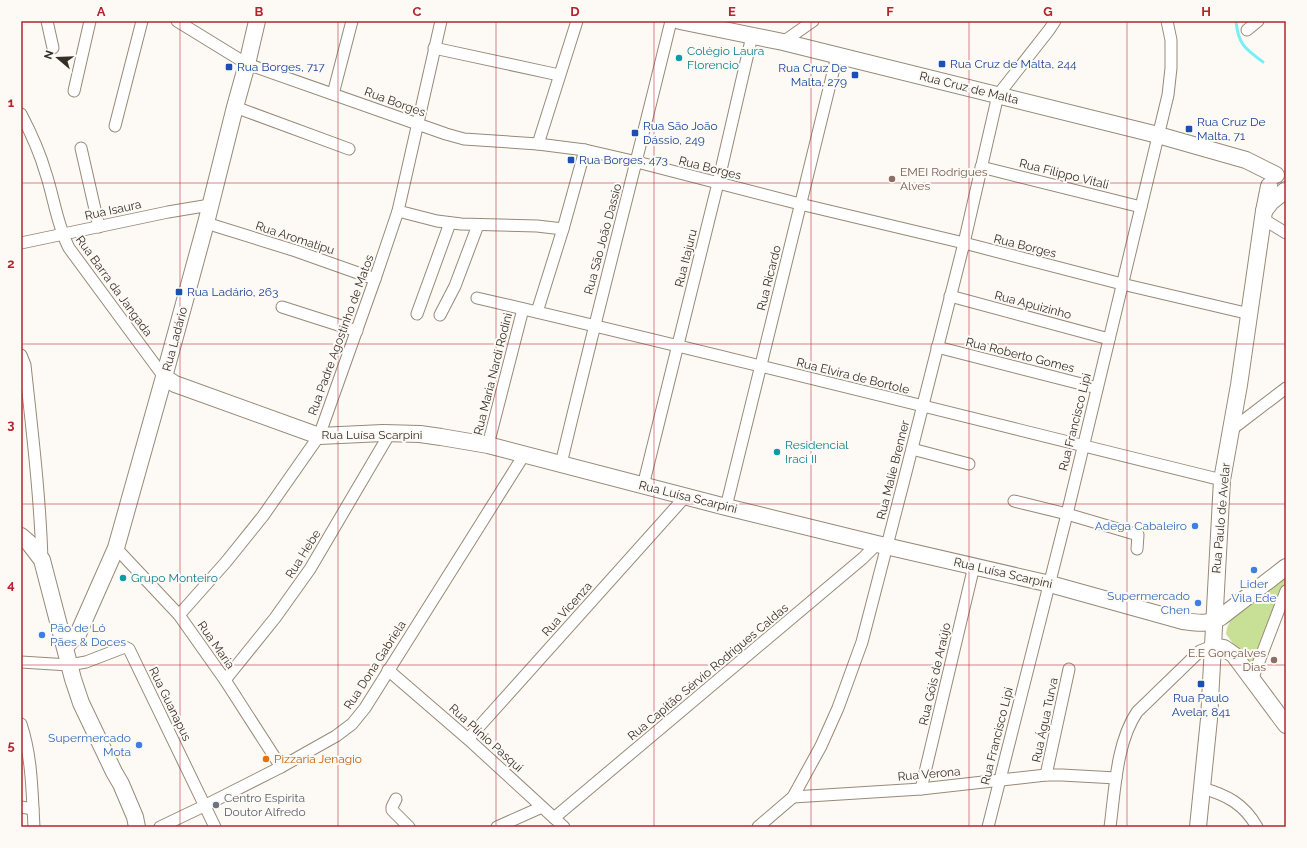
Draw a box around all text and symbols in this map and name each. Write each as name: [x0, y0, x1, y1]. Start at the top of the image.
text: A: [97, 4, 106, 19]
text: B: [255, 4, 264, 19]
text: C: [413, 4, 422, 19]
text: D: [570, 4, 580, 19]
text: E: [728, 4, 736, 19]
text: F: [886, 4, 894, 19]
text: G: [1043, 4, 1053, 19]
text: H: [1201, 4, 1211, 19]
north arrow: [38, 38, 78, 78]
place label: Colégio Laura Florencio: [687, 44, 764, 72]
text: N: [42, 49, 57, 61]
marker: Colégio Laura Florencio: [674, 53, 684, 63]
place label: Rua Cruz de Malta, 244: [950, 57, 1077, 71]
marker: Rua Cruz de Malta, 244: [937, 59, 947, 69]
place label: Rua Borges, 717: [237, 60, 325, 74]
place label: Rua Cruz De Malta, 279: [778, 61, 847, 89]
marker: Rua Borges, 717: [224, 62, 234, 72]
street label: Rua Cruz de Malta: [918, 69, 1020, 107]
marker: Rua Cruz De Malta, 279: [850, 70, 860, 80]
street label: Rua Borges: [363, 84, 428, 120]
text: 1: [8, 95, 15, 110]
place label: Rua Cruz De Malta, 71: [1197, 115, 1266, 143]
place label: Rua São João Dássio, 249: [643, 119, 718, 147]
marker: Rua Cruz De Malta, 71: [1184, 124, 1194, 134]
marker: Rua São João Dássio, 249: [630, 128, 640, 138]
place label: Rua Borges, 473: [579, 153, 668, 167]
street label: Rua Borges: [677, 153, 743, 183]
marker: Rua Borges, 473: [566, 155, 576, 165]
street label: Rua Filippo Vitali: [1018, 156, 1110, 192]
place label: EMEI Rodrigues Alves: [900, 165, 988, 193]
marker: EMEI Rodrigues Alves: [887, 174, 897, 184]
street label: Rua São João Dassio: [581, 182, 625, 296]
street label: Rua Isaura: [83, 197, 143, 223]
street label: Rua Aromatipu: [254, 219, 336, 257]
street label: Rua Itajuru: [672, 228, 700, 288]
street label: Rua Borges: [992, 231, 1058, 261]
street label: Rua Barra da Jangada: [73, 233, 155, 339]
street label: Rua Ricardo: [754, 244, 784, 312]
street label: Rua Padre Agostinho de Matos: [305, 252, 377, 417]
text: 2: [7, 256, 15, 271]
place label: Rua Ladário, 263: [187, 285, 278, 299]
marker: Rua Ladário, 263: [174, 287, 184, 297]
street label: Rua Apuizinho: [993, 288, 1073, 322]
street label: Rua Ladário: [160, 305, 190, 373]
street label: Rua Maria Nardi Rodini: [471, 312, 515, 436]
street label: Rua Roberto Gomes: [964, 335, 1076, 375]
street label: Rua Elvira de Bortole: [795, 355, 911, 397]
street label: Rua Francisco Lipi: [1056, 372, 1094, 472]
text: 3: [7, 417, 15, 432]
street label: Rua Malie Brenner: [874, 418, 912, 521]
street label: Rua Luísa Scarpini: [322, 428, 422, 442]
place label: Residencial Iraci II: [785, 438, 849, 466]
marker: Residencial Iraci II: [772, 447, 782, 457]
street label: Rua Paulo de Avelar: [1209, 461, 1233, 574]
street label: Rua Luísa Scarpini: [637, 478, 739, 516]
place label: Adega Cabaleiro: [1095, 519, 1187, 533]
marker: Adega Cabaleiro: [1190, 521, 1200, 531]
street label: Rua Hebe: [283, 527, 323, 581]
street label: Rua Luísa Scarpini: [952, 555, 1054, 591]
marker: Lider Vila Ede: [1249, 565, 1259, 575]
place label: Grupo Monteiro: [131, 571, 218, 585]
marker: Grupo Monteiro: [118, 573, 128, 583]
text: 4: [7, 577, 15, 592]
place label: Lider Vila Ede: [1231, 577, 1277, 605]
street label: Rua Vicenza: [539, 579, 595, 639]
place label: Supermercado Chen: [1107, 589, 1190, 617]
marker: Supermercado Chen: [1193, 598, 1203, 608]
street label: Rua Capitão Sérvio Rodrigues Caldas: [625, 601, 791, 743]
street label: Rua Dona Gabriela: [341, 618, 409, 712]
street label: Rua Maria: [195, 619, 237, 671]
place label: Pão de Ló Pães & Doces: [50, 621, 126, 649]
street label: Rua Góis de Araújo: [916, 621, 954, 727]
marker: Pão de Ló Pães & Doces: [37, 630, 47, 640]
place label: E.E Gonçalves Dias: [1188, 646, 1266, 674]
marker: E.E Gonçalves Dias: [1269, 655, 1279, 665]
street label: Rua Guanapus: [146, 665, 194, 743]
street label: Rua Água Turva: [1029, 676, 1061, 764]
marker: Rua Paulo Avelar, 841: [1196, 679, 1206, 689]
street label: Rua Francisco Lipi: [978, 686, 1016, 786]
place label: Rua Paulo Avelar, 841: [1172, 691, 1230, 719]
street label: Rua Plínio Pasqui: [446, 701, 526, 775]
place label: Supermercado Mota: [48, 731, 131, 759]
text: 5: [7, 738, 15, 753]
marker: Supermercado Mota: [134, 740, 144, 750]
place label: Pizzaria Jenagio: [274, 752, 362, 766]
marker: Pizzaria Jenagio: [261, 754, 271, 764]
street label: Rua Verona: [897, 764, 961, 784]
place label: Centro Espírita Doutor Alfredo: [224, 791, 306, 819]
marker: Centro Espírita Doutor Alfredo: [211, 800, 221, 810]

